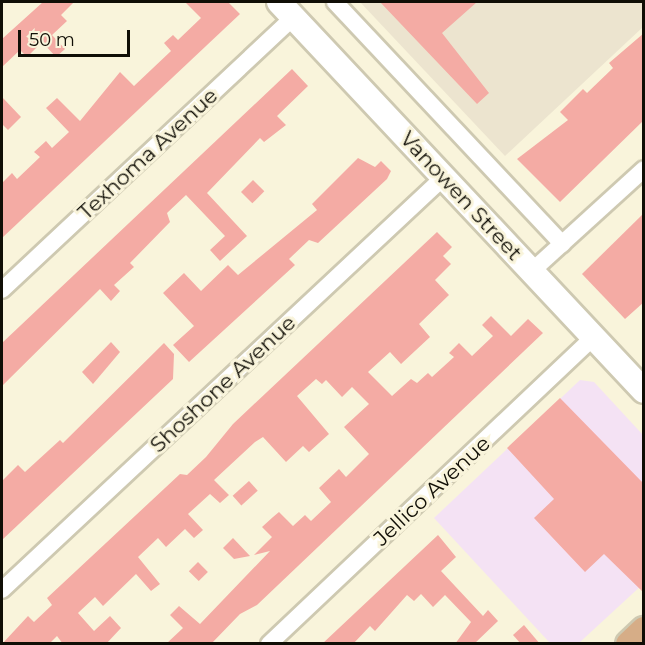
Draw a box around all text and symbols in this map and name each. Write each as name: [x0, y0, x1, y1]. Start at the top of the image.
scale bar: [21, 18, 134, 56]
text: 50 m: [29, 29, 75, 51]
street label: Texhoma Avenue: [73, 83, 223, 225]
street label: Vanowen Street: [395, 126, 527, 266]
street label: Shoshone Avenue: [145, 310, 301, 458]
street label: Jellico Avenue: [369, 431, 495, 551]

